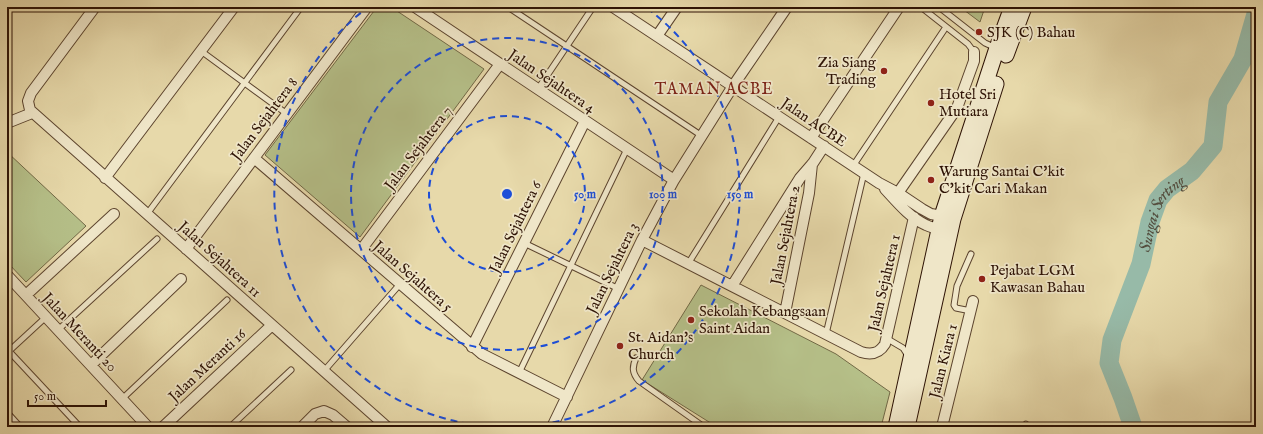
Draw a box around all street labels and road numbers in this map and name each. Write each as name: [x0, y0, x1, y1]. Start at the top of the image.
street label: Jalan Sejahtera 4: [503, 44, 600, 118]
street label: Jalan Sejahtera 8: [226, 74, 302, 166]
street label: Jalan ACBE: [776, 92, 850, 151]
street label: Jalan Sejahtera 7: [379, 102, 456, 196]
street label: Jalan Sejahtera 6: [484, 177, 546, 278]
street label: Jalan Sejahtera 2: [766, 184, 804, 288]
street label: Jalan Sejahtera 11: [173, 216, 265, 302]
street label: Jalan Sejahtera 3: [581, 219, 643, 319]
street label: Jalan Sejahtera 1: [864, 232, 905, 336]
street label: Jalan Sejahtera 5: [367, 235, 457, 317]
street label: Jalan Meranti 20: [37, 287, 121, 376]
street label: Jalan Kiara 1: [925, 322, 962, 402]
street label: Jalan Meranti 16: [163, 324, 251, 408]

